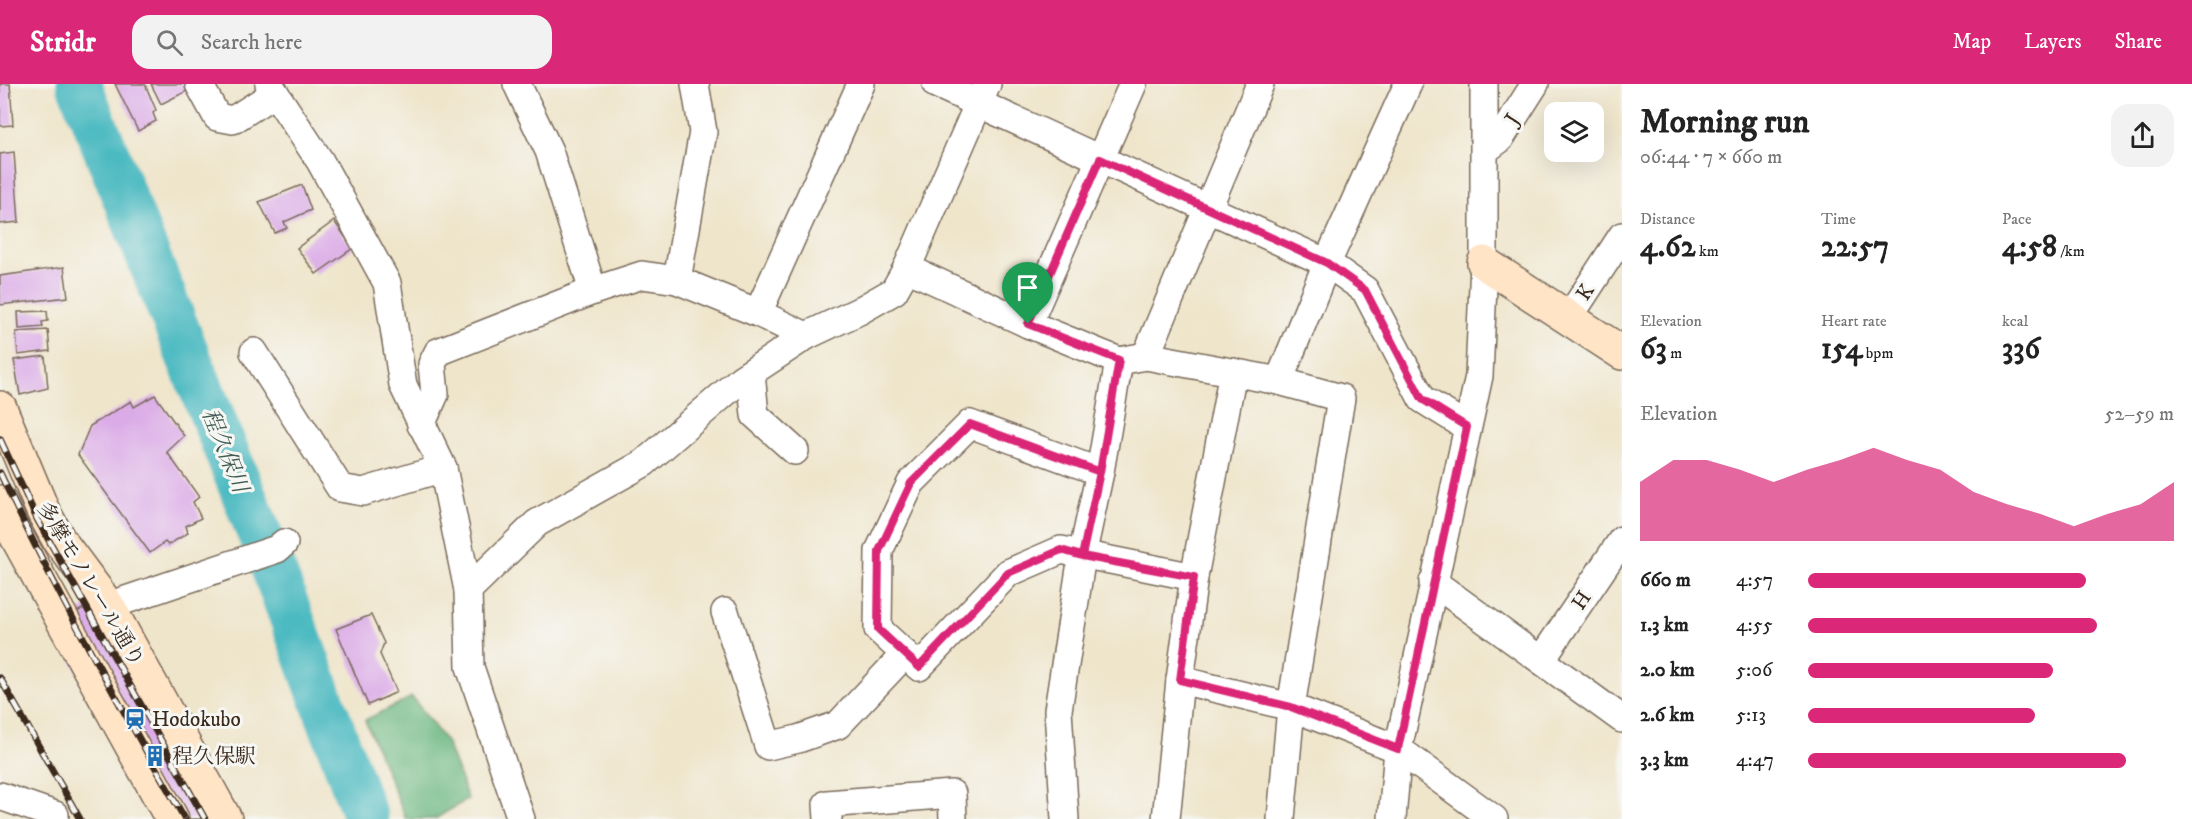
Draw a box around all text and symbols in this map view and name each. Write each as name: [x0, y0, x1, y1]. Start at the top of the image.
search box: [132, 15, 552, 69]
text: Stridr: [30, 25, 96, 60]
icon: search: [153, 26, 186, 59]
text: Search here: [201, 29, 302, 56]
text: Map: [1952, 29, 1991, 55]
text: Layers: [2024, 29, 2082, 55]
text: Share: [2115, 29, 2162, 55]
map controls: [1544, 102, 1604, 162]
button: layers: [1544, 102, 1604, 162]
text: Morning run: [1640, 102, 1809, 143]
button: share: [2111, 104, 2174, 167]
street label: J: [1499, 109, 1526, 132]
text: 06:44 · 7 × 660 m: [1640, 145, 1782, 170]
text: Distance: [1640, 209, 1695, 229]
text: Time: [1821, 209, 1856, 229]
text: Pace: [2002, 209, 2032, 229]
text: 4.62: [1640, 229, 1695, 266]
text: 22:57: [1821, 229, 1889, 266]
text: 4:58: [2002, 229, 2057, 266]
text: km: [1695, 241, 1719, 261]
text: /km: [2057, 241, 2085, 261]
pin: [1002, 262, 1053, 324]
icon: arrive: [1011, 271, 1044, 304]
street label: K: [1571, 279, 1601, 306]
text: Elevation: [1640, 311, 1702, 331]
text: Heart rate: [1821, 311, 1887, 331]
text: kcal: [2002, 311, 2028, 331]
text: 63: [1640, 331, 1667, 368]
text: 154: [1821, 331, 1862, 368]
text: 336: [2002, 331, 2040, 368]
text: m: [1667, 343, 1682, 363]
text: bpm: [1862, 343, 1893, 363]
text: Elevation: [1640, 402, 1717, 427]
text: 52–59 m: [2104, 402, 2174, 427]
water label: 程久保川: [196, 405, 254, 498]
street label: 多摩モノレール通り: [31, 497, 150, 672]
text: 660 m: [1640, 568, 1691, 593]
text: 4:57: [1736, 568, 1773, 593]
street label: H: [1566, 586, 1598, 615]
text: 1.3 km: [1640, 613, 1689, 638]
text: 4:55: [1736, 613, 1773, 638]
text: 2.0 km: [1640, 658, 1695, 683]
text: 5:06: [1736, 658, 1772, 683]
text: 2.6 km: [1640, 703, 1695, 728]
text: 5:13: [1736, 703, 1766, 728]
station icon: Hodokubo: [123, 707, 147, 731]
place label: Hodokubo: [152, 707, 241, 733]
building icon: 程久保駅: [143, 744, 167, 768]
place label: 程久保駅: [172, 744, 256, 770]
text: 3.3 km: [1640, 748, 1689, 773]
text: 4:47: [1736, 748, 1774, 773]

